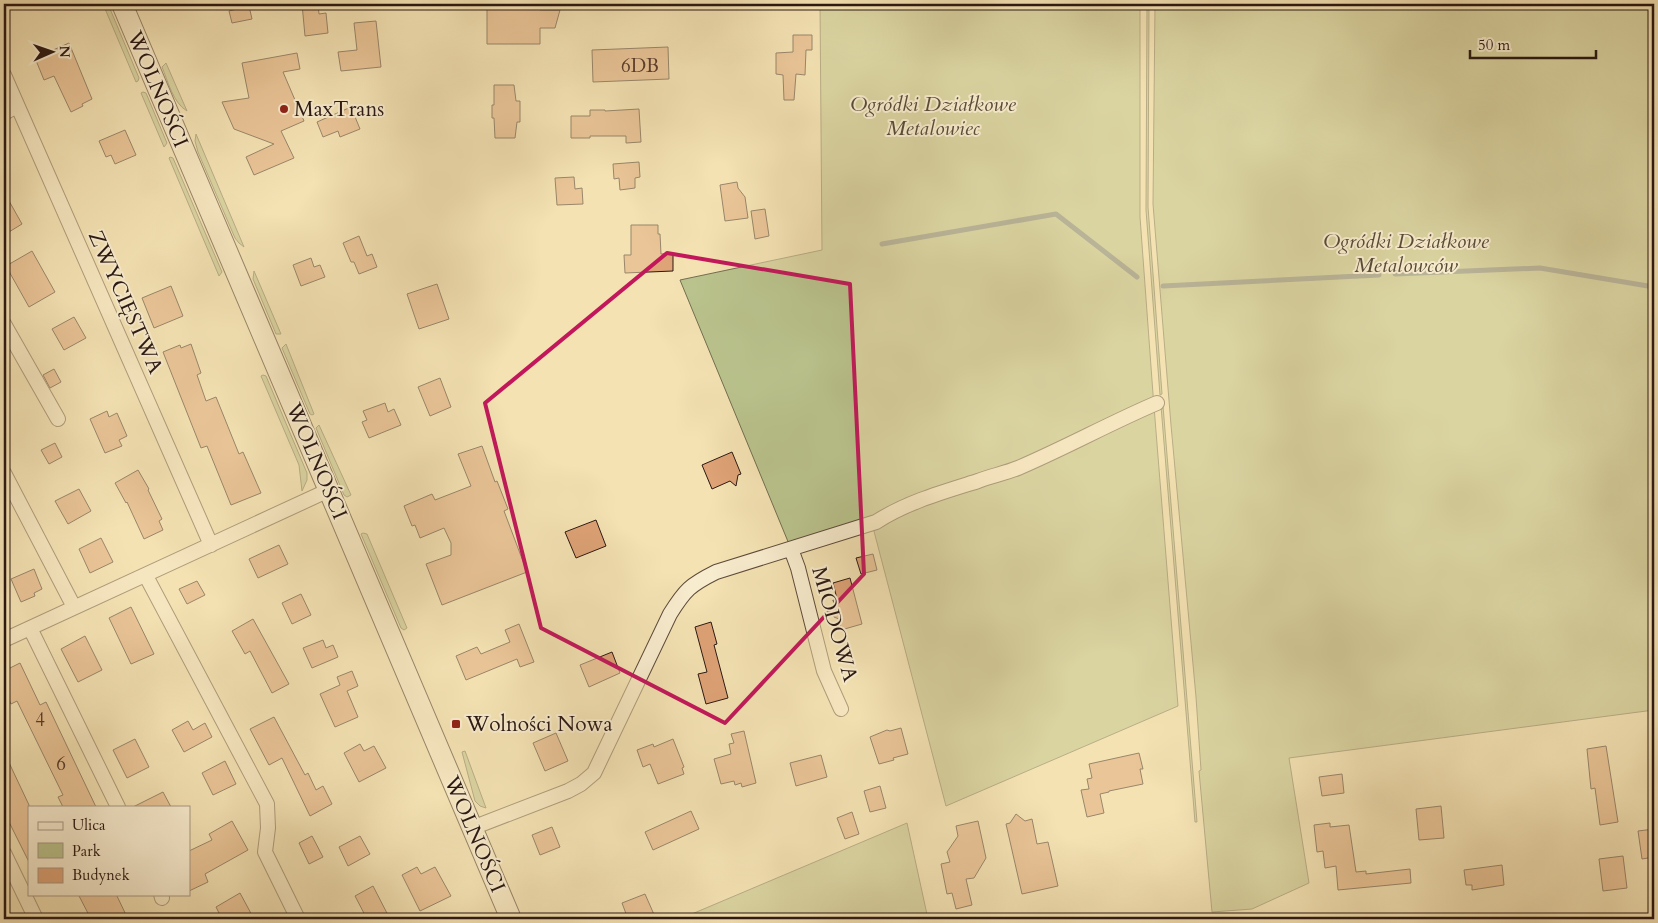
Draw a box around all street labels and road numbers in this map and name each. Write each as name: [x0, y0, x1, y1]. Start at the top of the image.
street label: WOLNOŚCI: [120, 25, 196, 152]
street label: ZWYCIĘSTWA: [81, 226, 170, 379]
street label: WOLNOŚCI: [279, 397, 355, 524]
street label: MIODOWA: [804, 563, 865, 685]
street label: WOLNOŚCI: [437, 770, 513, 897]

